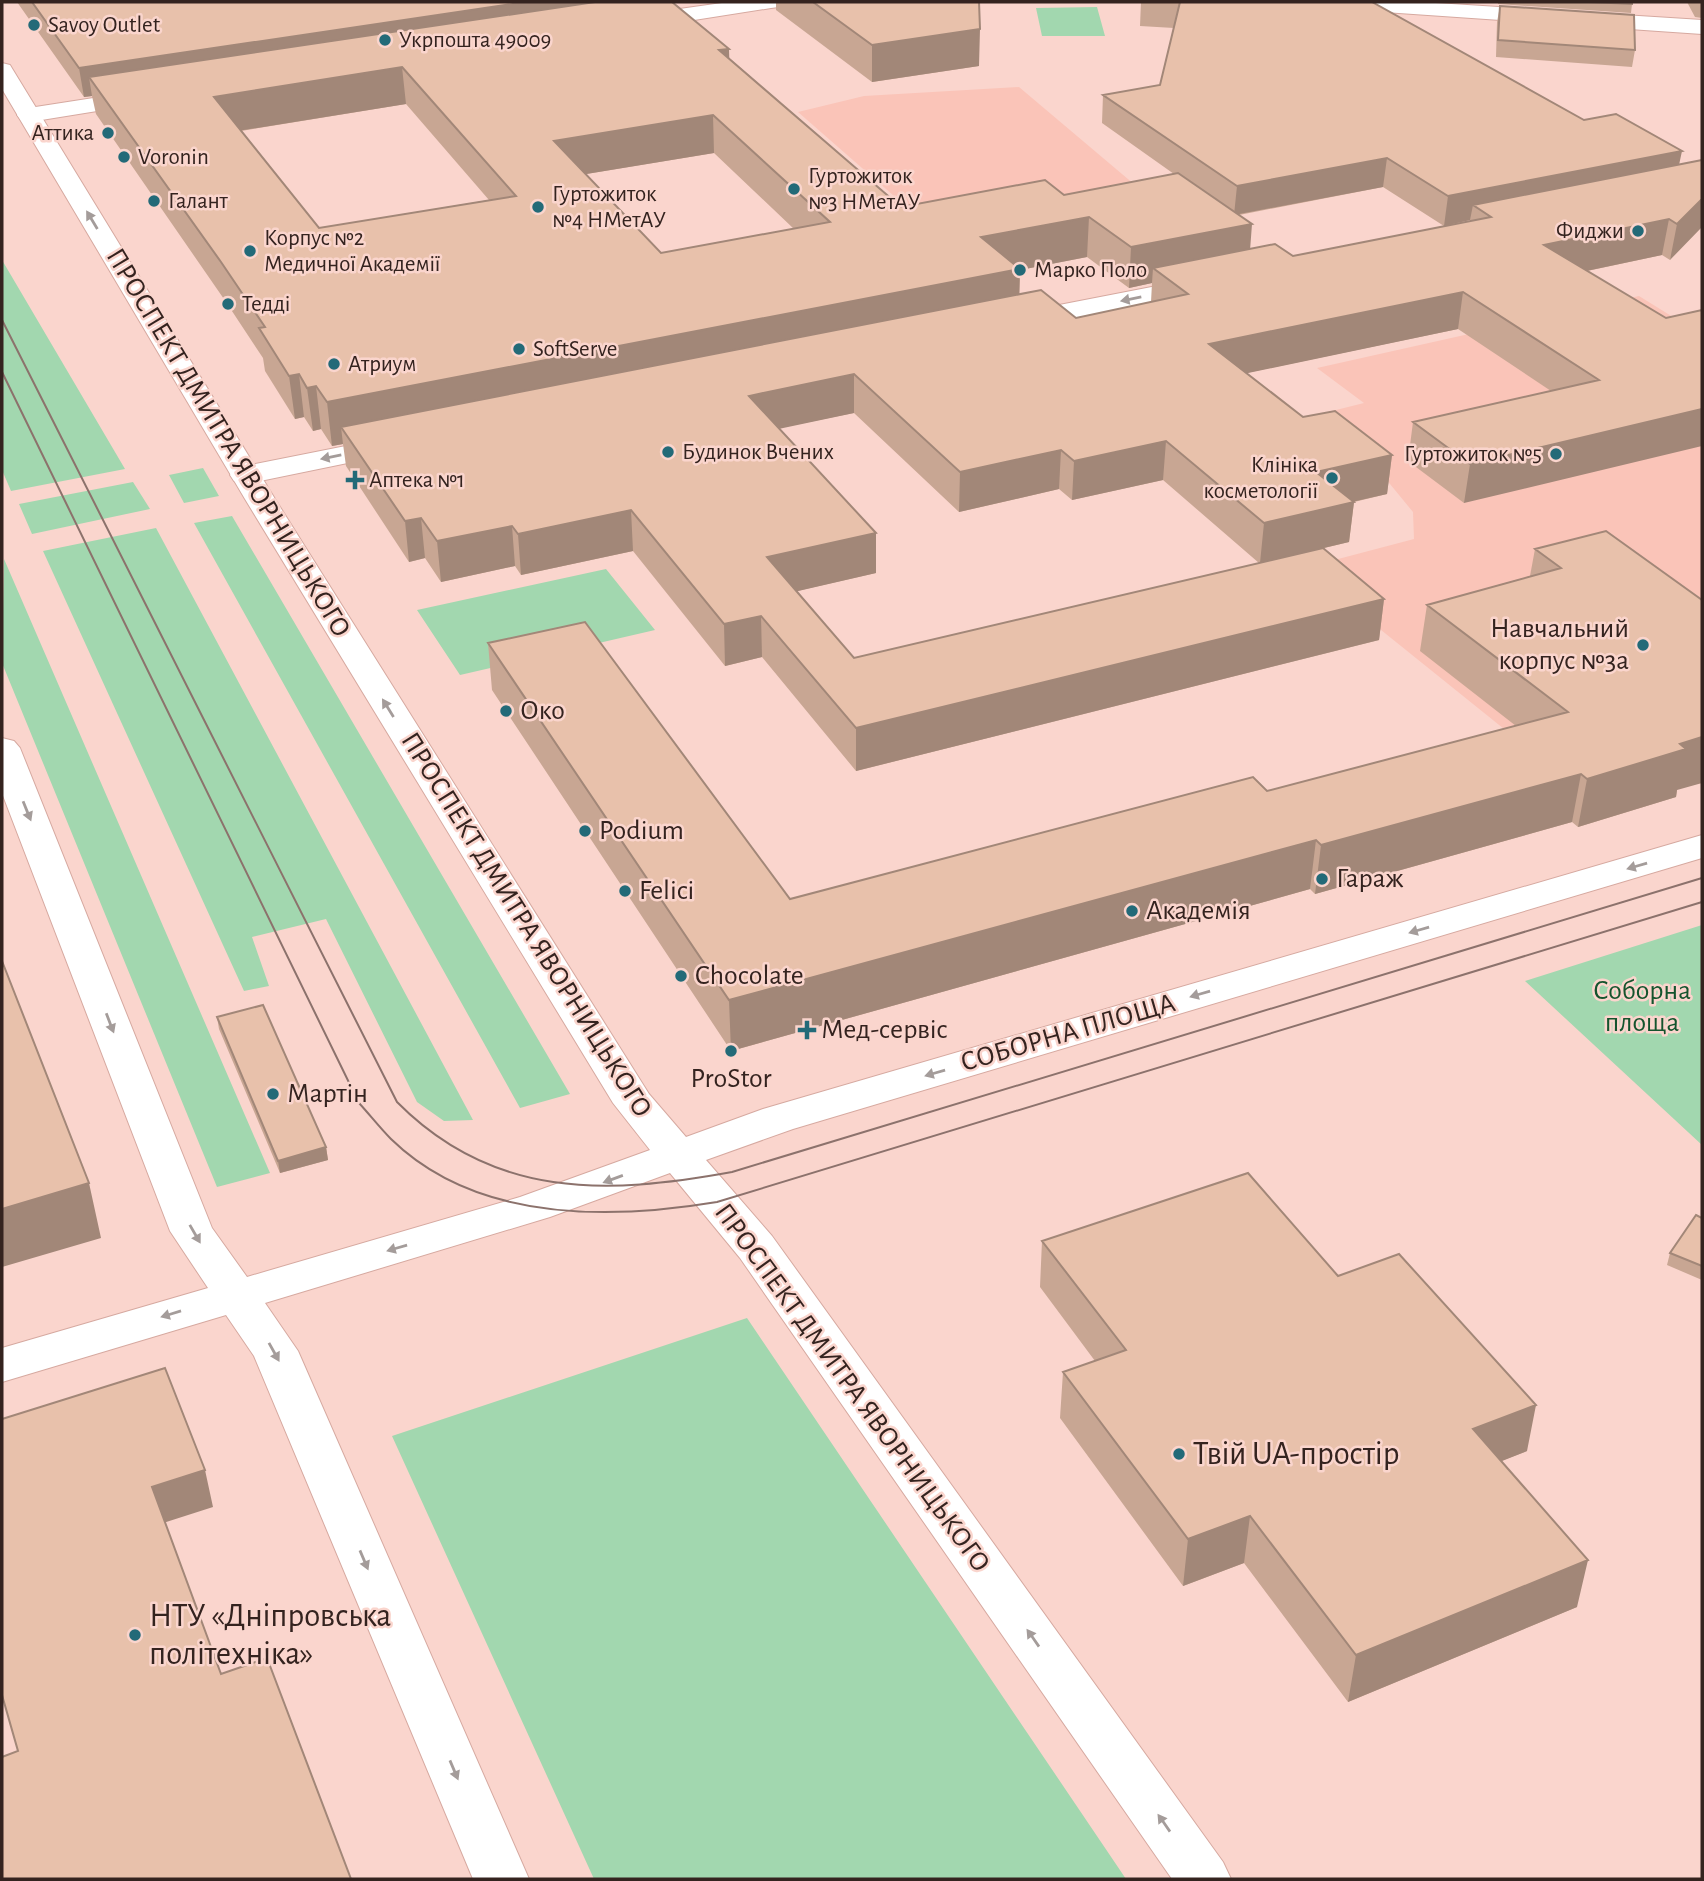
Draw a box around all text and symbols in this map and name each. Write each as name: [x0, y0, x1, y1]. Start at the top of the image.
place label: Savoy Outlet: [48, 14, 161, 37]
marker: Savoy Outlet: [26, 17, 42, 33]
place label: Укрпошта 49009: [399, 29, 551, 52]
marker: Укрпошта 49009: [377, 32, 393, 48]
place label: Аттика: [32, 122, 94, 145]
marker: Аттика: [100, 125, 116, 141]
place label: Voronin: [138, 146, 209, 169]
marker: Voronin: [116, 149, 132, 165]
place label: Гуртожиток №3 НМетАУ: [808, 165, 921, 214]
marker: Гуртожиток №3 НМетАУ: [786, 181, 802, 197]
place label: Гуртожиток №4 НМетАУ: [552, 183, 666, 232]
place label: Галант: [168, 190, 228, 213]
marker: Галант: [146, 193, 162, 209]
marker: Гуртожиток №4 НМетАУ: [530, 199, 546, 215]
one-way arrow: [86, 211, 99, 230]
place label: Фиджи: [1556, 220, 1624, 243]
marker: Фиджи: [1630, 223, 1646, 239]
place label: Корпус №2 Медичної Академії: [264, 227, 441, 276]
marker: Корпус №2 Медичної Академії: [242, 243, 258, 259]
street label: ПРОСПЕКТ ДМИТРА ЯВОРНИЦЬКОГО: [101, 244, 355, 642]
place label: Марко Поло: [1034, 259, 1147, 282]
marker: Марко Поло: [1012, 262, 1028, 278]
place label: Тедді: [242, 293, 290, 316]
one-way arrow: [1120, 293, 1142, 304]
marker: Тедді: [220, 296, 236, 312]
place label: SoftServe: [533, 338, 617, 361]
marker: SoftServe: [511, 341, 527, 357]
place label: Атриум: [348, 353, 417, 376]
marker: Атриум: [326, 356, 342, 372]
place label: Будинок Вчених: [682, 441, 834, 464]
place label: Гуртожиток №5: [1404, 443, 1542, 466]
marker: Будинок Вчених: [660, 444, 676, 460]
marker: Гуртожиток №5: [1548, 446, 1564, 462]
one-way arrow: [320, 452, 342, 463]
place label: Клініка косметології: [1203, 454, 1318, 503]
place label: Аптека №1: [369, 469, 465, 492]
marker: Клініка косметології: [1324, 470, 1340, 486]
marker: Аптека №1: [347, 472, 363, 488]
place label: Навчальний корпус №3а: [1490, 615, 1629, 675]
marker: Навчальний корпус №3а: [1635, 637, 1651, 653]
place label: Око: [520, 697, 565, 725]
one-way arrow: [382, 698, 395, 717]
marker: Око: [498, 703, 514, 719]
street label: ПРОСПЕКТ ДМИТРА ЯВОРНИЦЬКОГО: [395, 728, 657, 1122]
one-way arrow: [22, 801, 33, 822]
place label: Podium: [599, 817, 684, 845]
marker: Podium: [577, 823, 593, 839]
one-way arrow: [1626, 861, 1647, 871]
place label: Гараж: [1336, 865, 1404, 893]
marker: Гараж: [1314, 871, 1330, 887]
place label: Felici: [639, 877, 694, 905]
marker: Felici: [617, 883, 633, 899]
place label: Академія: [1146, 897, 1251, 925]
marker: Академія: [1124, 903, 1140, 919]
one-way arrow: [1408, 925, 1429, 935]
place label: Chocolate: [695, 962, 804, 990]
marker: Chocolate: [673, 968, 689, 984]
park label: Соборна площа: [1593, 977, 1691, 1037]
street label: СОБОРНА ПЛОЩА: [958, 989, 1178, 1077]
one-way arrow: [1190, 990, 1211, 1000]
one-way arrow: [105, 1012, 116, 1033]
place label: Мед-сервіс: [821, 1016, 948, 1044]
marker: Мед-сервіс: [799, 1022, 815, 1038]
marker: ProStor: [723, 1043, 739, 1059]
place label: ProStor: [690, 1065, 772, 1093]
one-way arrow: [924, 1068, 945, 1078]
place label: Мартін: [287, 1080, 368, 1108]
marker: Мартін: [265, 1086, 281, 1102]
one-way arrow: [603, 1174, 624, 1185]
street label: ПРОСПЕКТ ДМИТРА ЯВОРНИЦЬКОГО: [709, 1199, 995, 1577]
one-way arrow: [189, 1224, 201, 1243]
one-way arrow: [385, 1243, 407, 1254]
one-way arrow: [160, 1310, 181, 1320]
one-way arrow: [268, 1342, 280, 1362]
place label: Твій UA-простір: [1193, 1438, 1400, 1471]
marker: Твій UA-простір: [1171, 1446, 1187, 1462]
one-way arrow: [359, 1550, 370, 1571]
place label: НТУ «Дніпровська політехніка»: [149, 1600, 391, 1671]
marker: НТУ «Дніпровська політехніка»: [127, 1627, 143, 1643]
one-way arrow: [1026, 1629, 1040, 1647]
one-way arrow: [449, 1759, 460, 1780]
one-way arrow: [1157, 1814, 1171, 1832]

